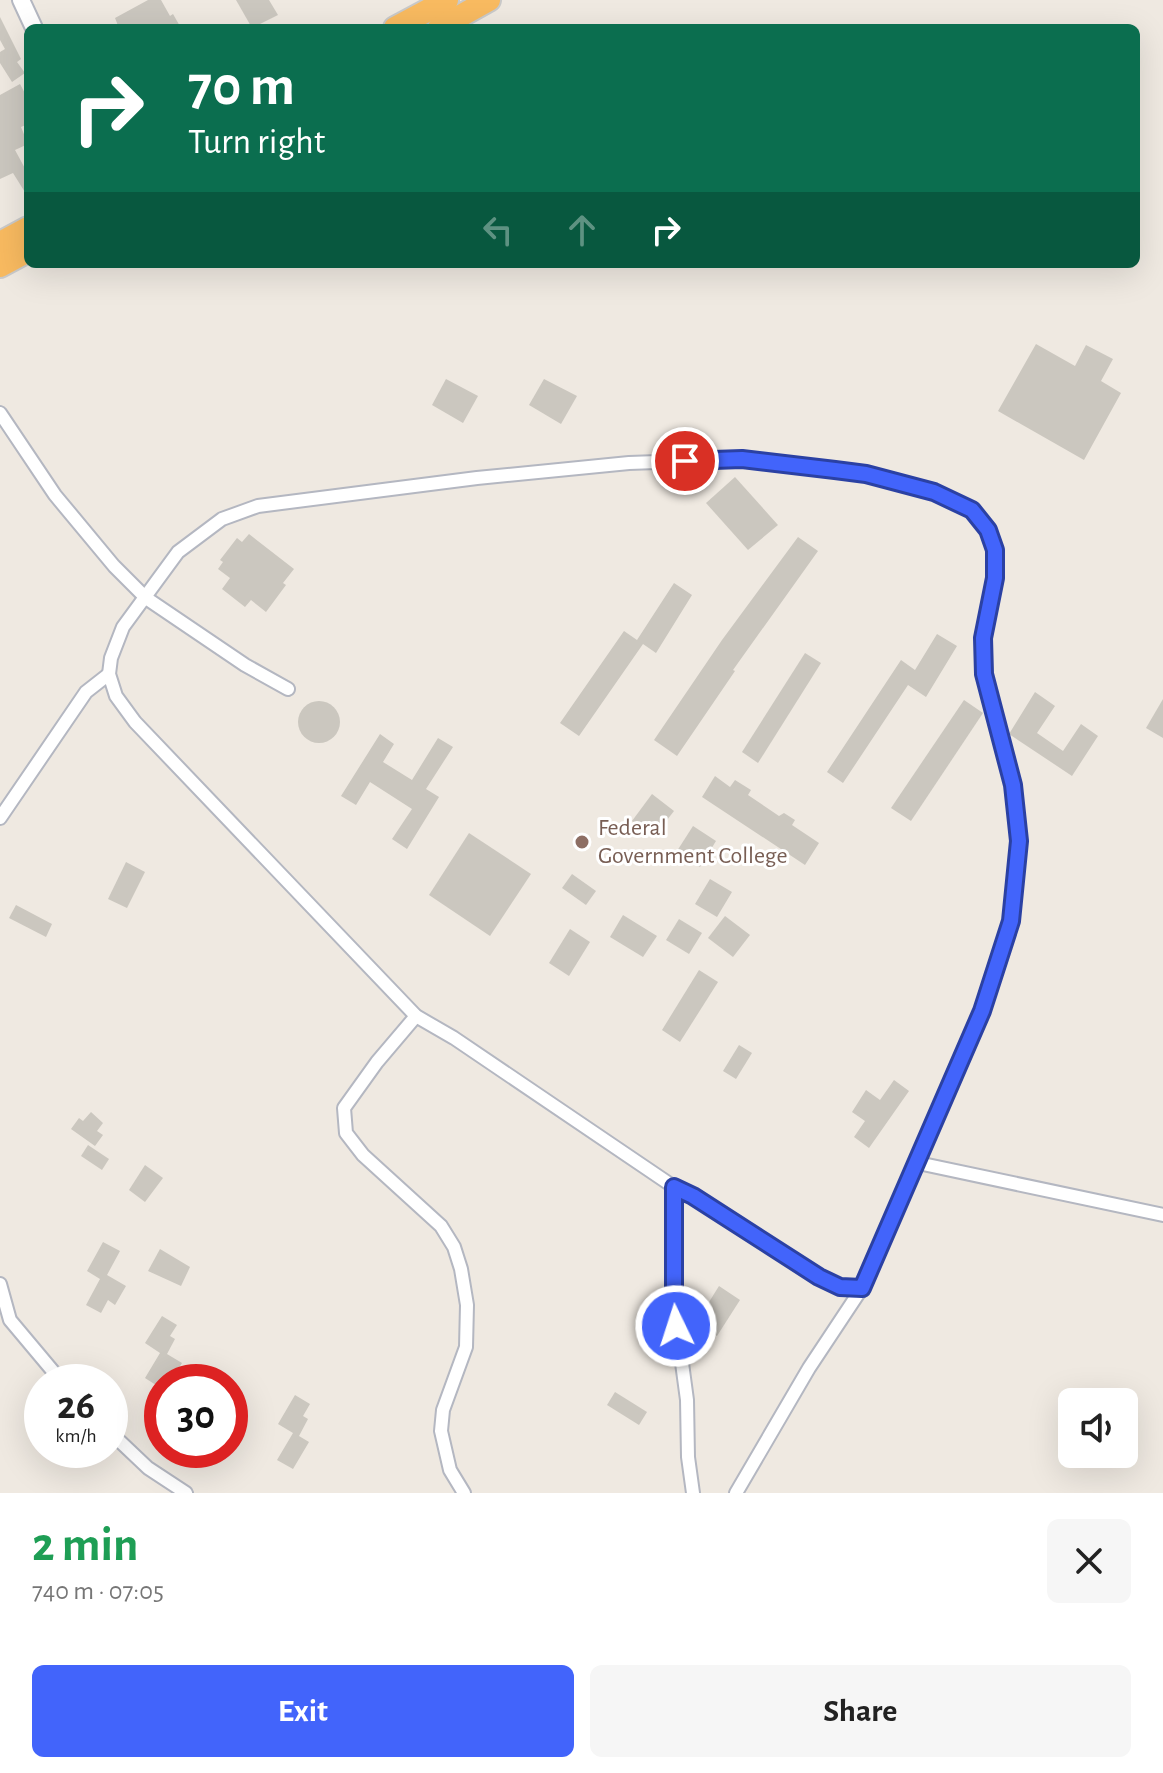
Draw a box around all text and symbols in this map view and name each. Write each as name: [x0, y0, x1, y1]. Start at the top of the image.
icon: right: [56, 56, 160, 160]
text: 70 m: [188, 59, 295, 115]
text: Turn right: [188, 124, 325, 160]
icon: left: [476, 208, 520, 252]
icon: ahead: [560, 208, 604, 252]
icon: right: [644, 208, 688, 252]
pin: [651, 427, 719, 495]
icon: arrive: [663, 439, 707, 483]
place label: Federal Government College: [598, 816, 788, 868]
marker: Federal Government College: [573, 833, 591, 851]
position arrow: [634, 1284, 718, 1368]
speed limit sign: 30: [144, 1364, 248, 1468]
text: 26: [57, 1386, 95, 1426]
map controls: [1058, 1388, 1138, 1468]
button: sound: [1058, 1388, 1138, 1468]
text: km/h: [55, 1426, 97, 1446]
button: close: [1047, 1519, 1131, 1603]
text: 2 min: [32, 1522, 139, 1570]
text: 740 m · 07:05: [32, 1578, 164, 1604]
button: Exit: [32, 1665, 574, 1757]
button: Share: [590, 1665, 1131, 1757]

